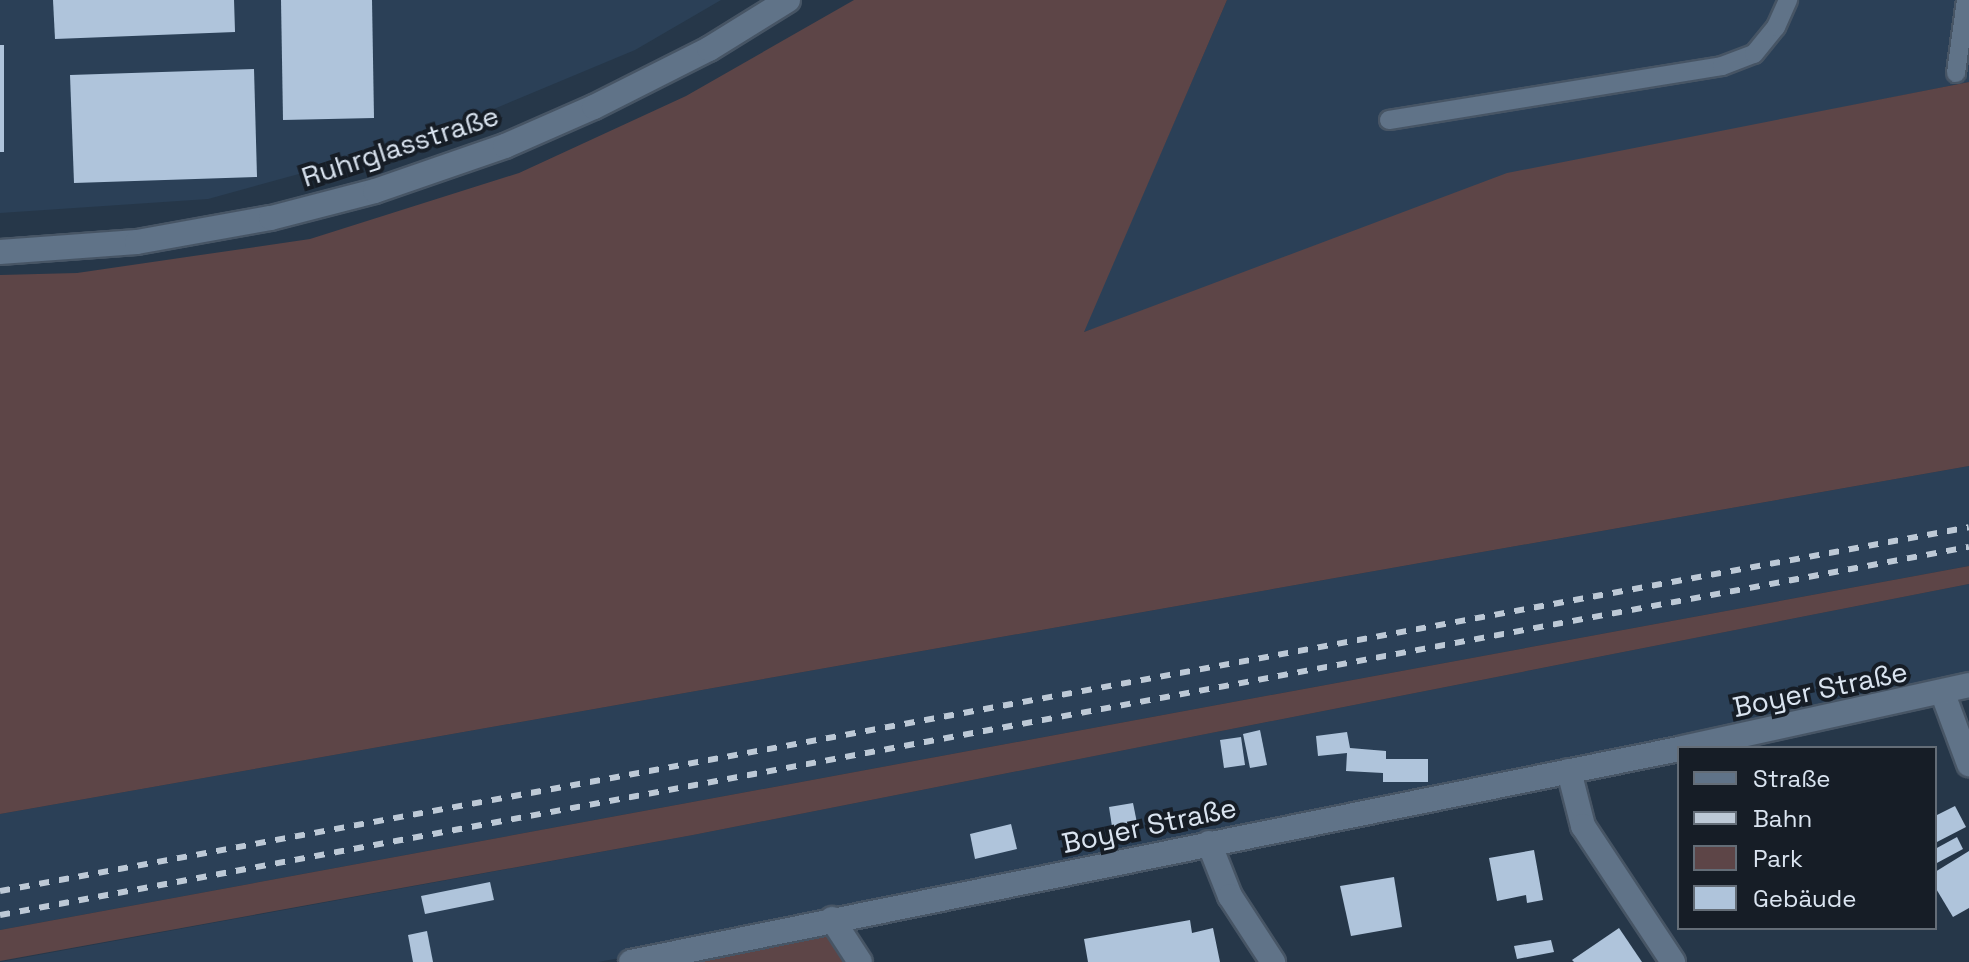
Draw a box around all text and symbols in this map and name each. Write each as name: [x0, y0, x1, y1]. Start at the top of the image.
street label: Ruhrglasstraße: [297, 98, 503, 194]
street label: Boyer Straße: [1730, 654, 1910, 724]
legend: [1677, 746, 1937, 930]
text: Straße: [1753, 763, 1830, 794]
street label: Boyer Straße: [1059, 790, 1239, 860]
text: Bahn: [1753, 803, 1812, 834]
text: Park: [1753, 843, 1803, 874]
text: Gebäude: [1753, 883, 1856, 914]

